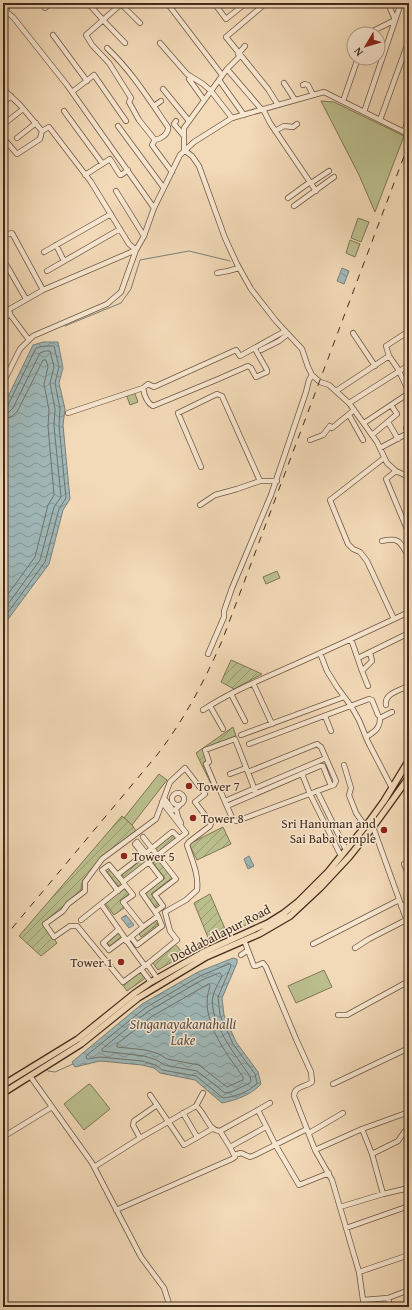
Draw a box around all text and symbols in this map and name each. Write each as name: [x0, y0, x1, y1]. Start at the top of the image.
north arrow: [346, 26, 386, 66]
text: N: [349, 44, 367, 60]
place label: Tower 7: [197, 777, 240, 796]
marker: Tower 7: [184, 781, 194, 791]
place label: Tower 8: [201, 809, 244, 828]
marker: Tower 8: [188, 813, 198, 823]
place label: Sri Hanuman and Sai Baba temple: [281, 814, 376, 848]
marker: Sri Hanuman and Sai Baba temple: [379, 825, 389, 835]
place label: Tower 5: [132, 847, 175, 866]
marker: Tower 5: [119, 851, 129, 861]
street label: Doddaballapur Road: [167, 900, 274, 967]
place label: Tower 1: [70, 953, 113, 972]
marker: Tower 1: [116, 957, 126, 967]
water label: Singanayakanahalli Lake: [130, 1014, 237, 1050]

